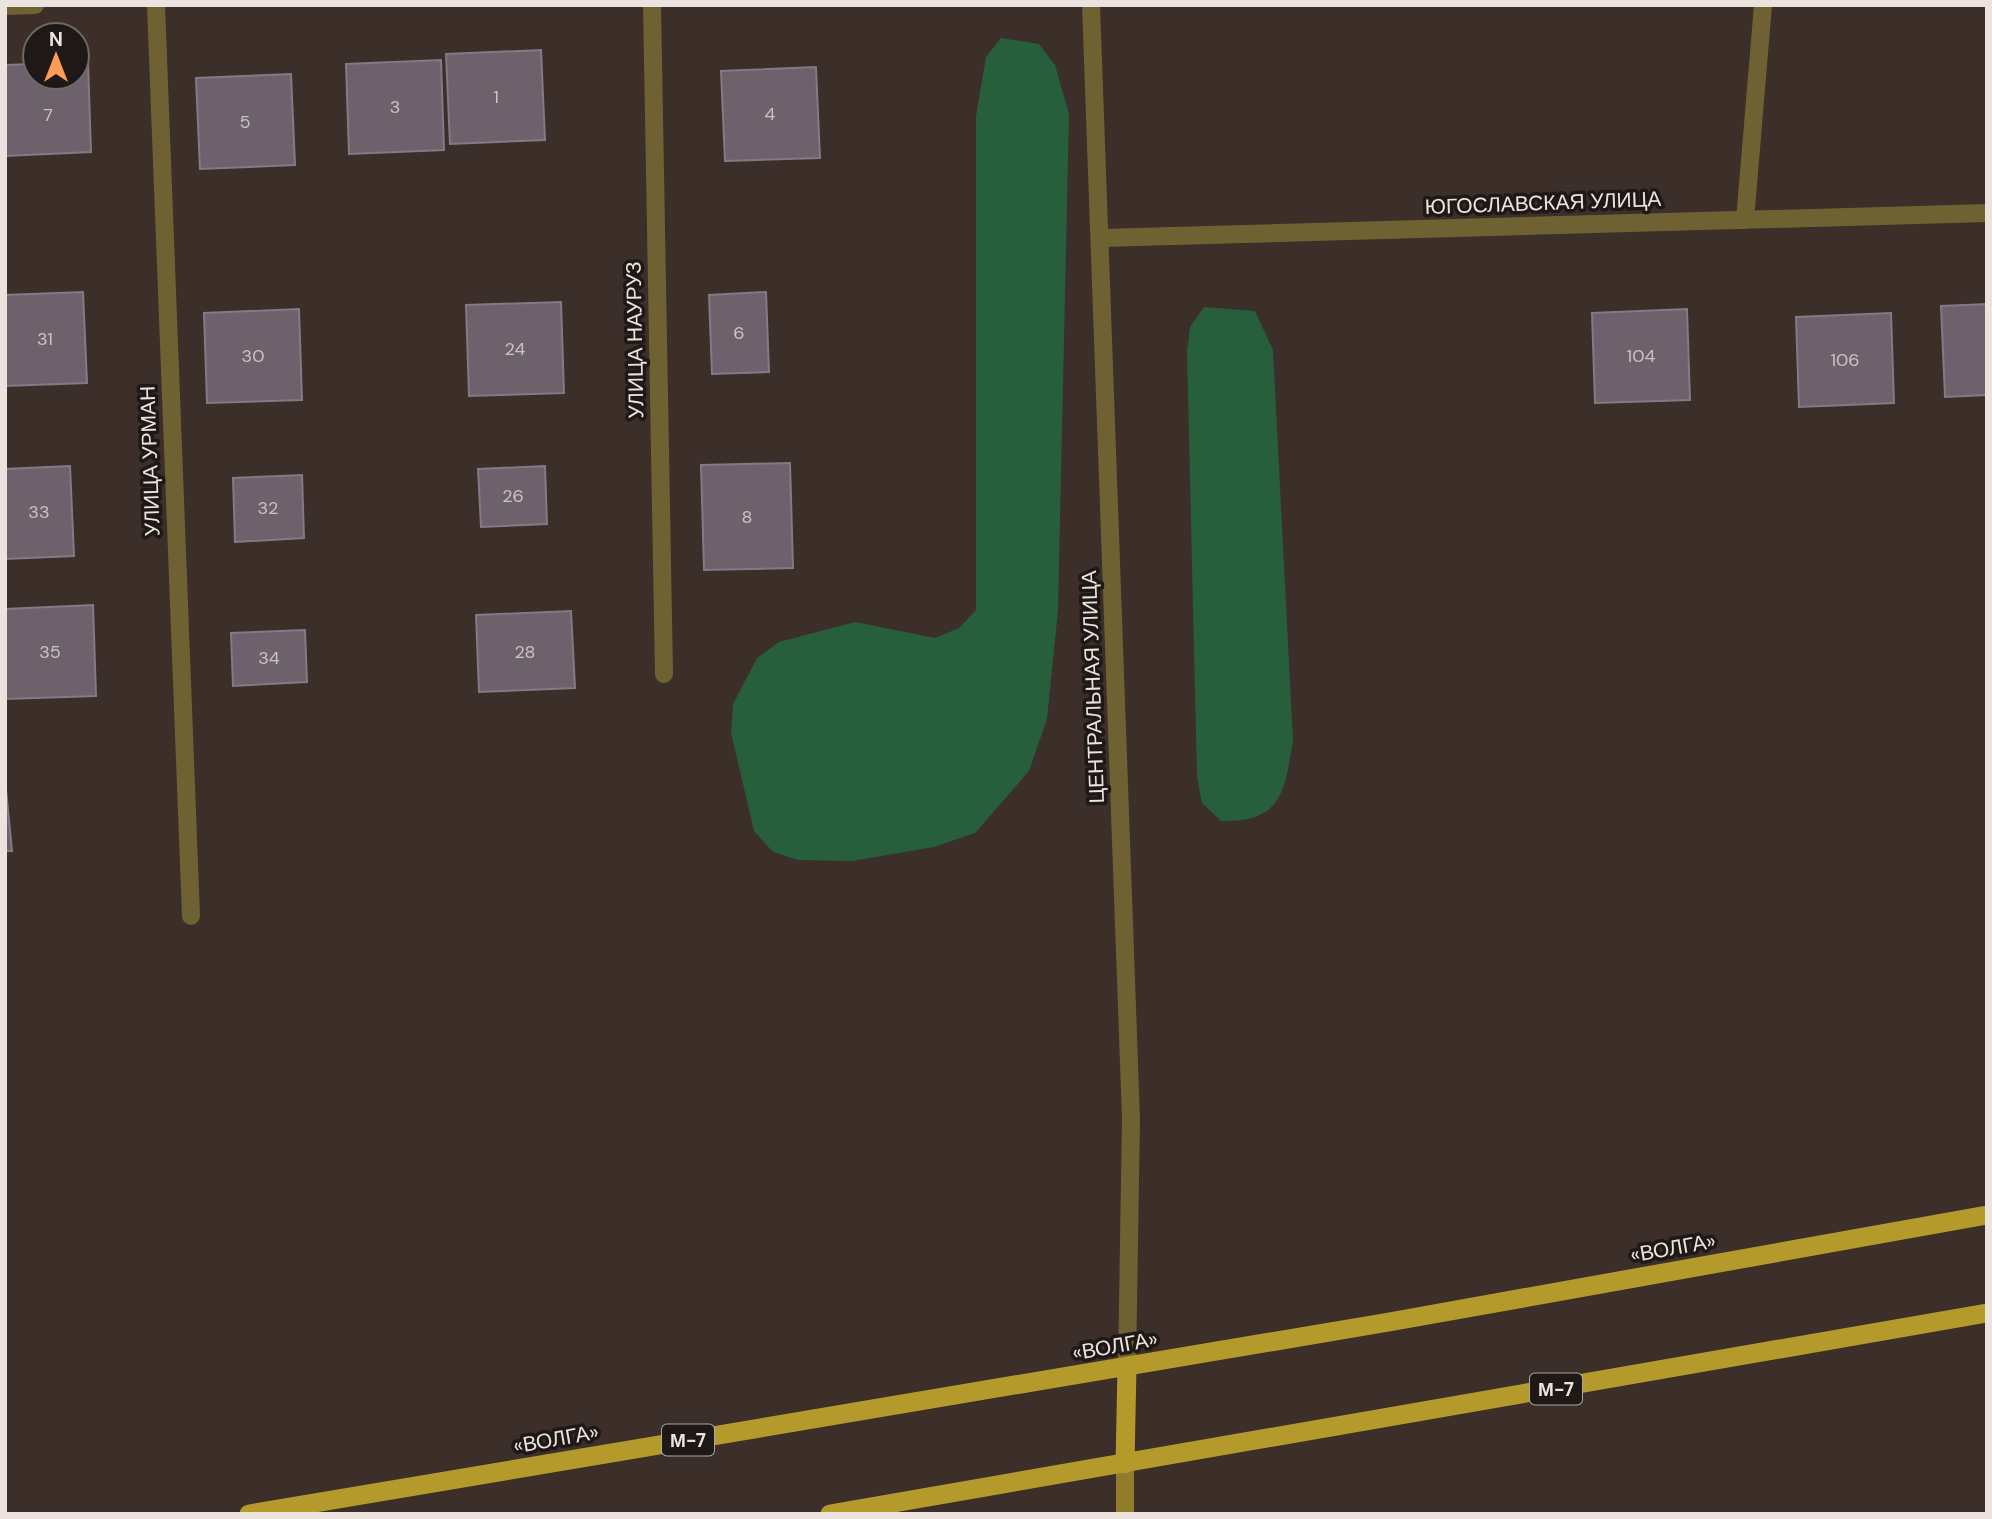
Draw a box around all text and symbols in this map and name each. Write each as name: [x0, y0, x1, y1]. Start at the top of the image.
north arrow: [21, 21, 91, 91]
text: N: [49, 27, 63, 52]
house number: 1: [493, 85, 499, 109]
house number: 3: [390, 95, 400, 119]
house number: 4: [765, 102, 776, 126]
house number: 7: [43, 103, 53, 127]
house number: 5: [240, 110, 250, 134]
street label: ЮГОСЛАВСКАЯ УЛИЦА: [1424, 185, 1662, 221]
street label: УЛИЦА НАУРУЗ: [620, 261, 650, 419]
house number: 6: [733, 321, 745, 345]
house number: 31: [37, 327, 53, 351]
house number: 24: [505, 337, 526, 361]
house number: 30: [242, 344, 264, 368]
house number: 104: [1627, 344, 1655, 368]
house number: 106: [1830, 348, 1860, 372]
street label: УЛИЦА УРМАН: [133, 385, 167, 537]
house number: 26: [502, 484, 524, 508]
house number: 32: [257, 496, 279, 520]
house number: 33: [28, 500, 50, 524]
house number: 8: [742, 505, 752, 529]
street label: ЦЕНТРАЛЬНАЯ УЛИЦА: [1075, 570, 1111, 804]
house number: 35: [39, 640, 61, 664]
house number: 28: [514, 640, 536, 664]
house number: 34: [258, 646, 280, 670]
street label: «ВОЛГА»: [1628, 1227, 1718, 1269]
street label: «ВОЛГА»: [1070, 1325, 1160, 1367]
road number: М-7: [1530, 1373, 1582, 1404]
street label: «ВОЛГА»: [511, 1418, 601, 1460]
road number: М-7: [662, 1424, 714, 1456]

